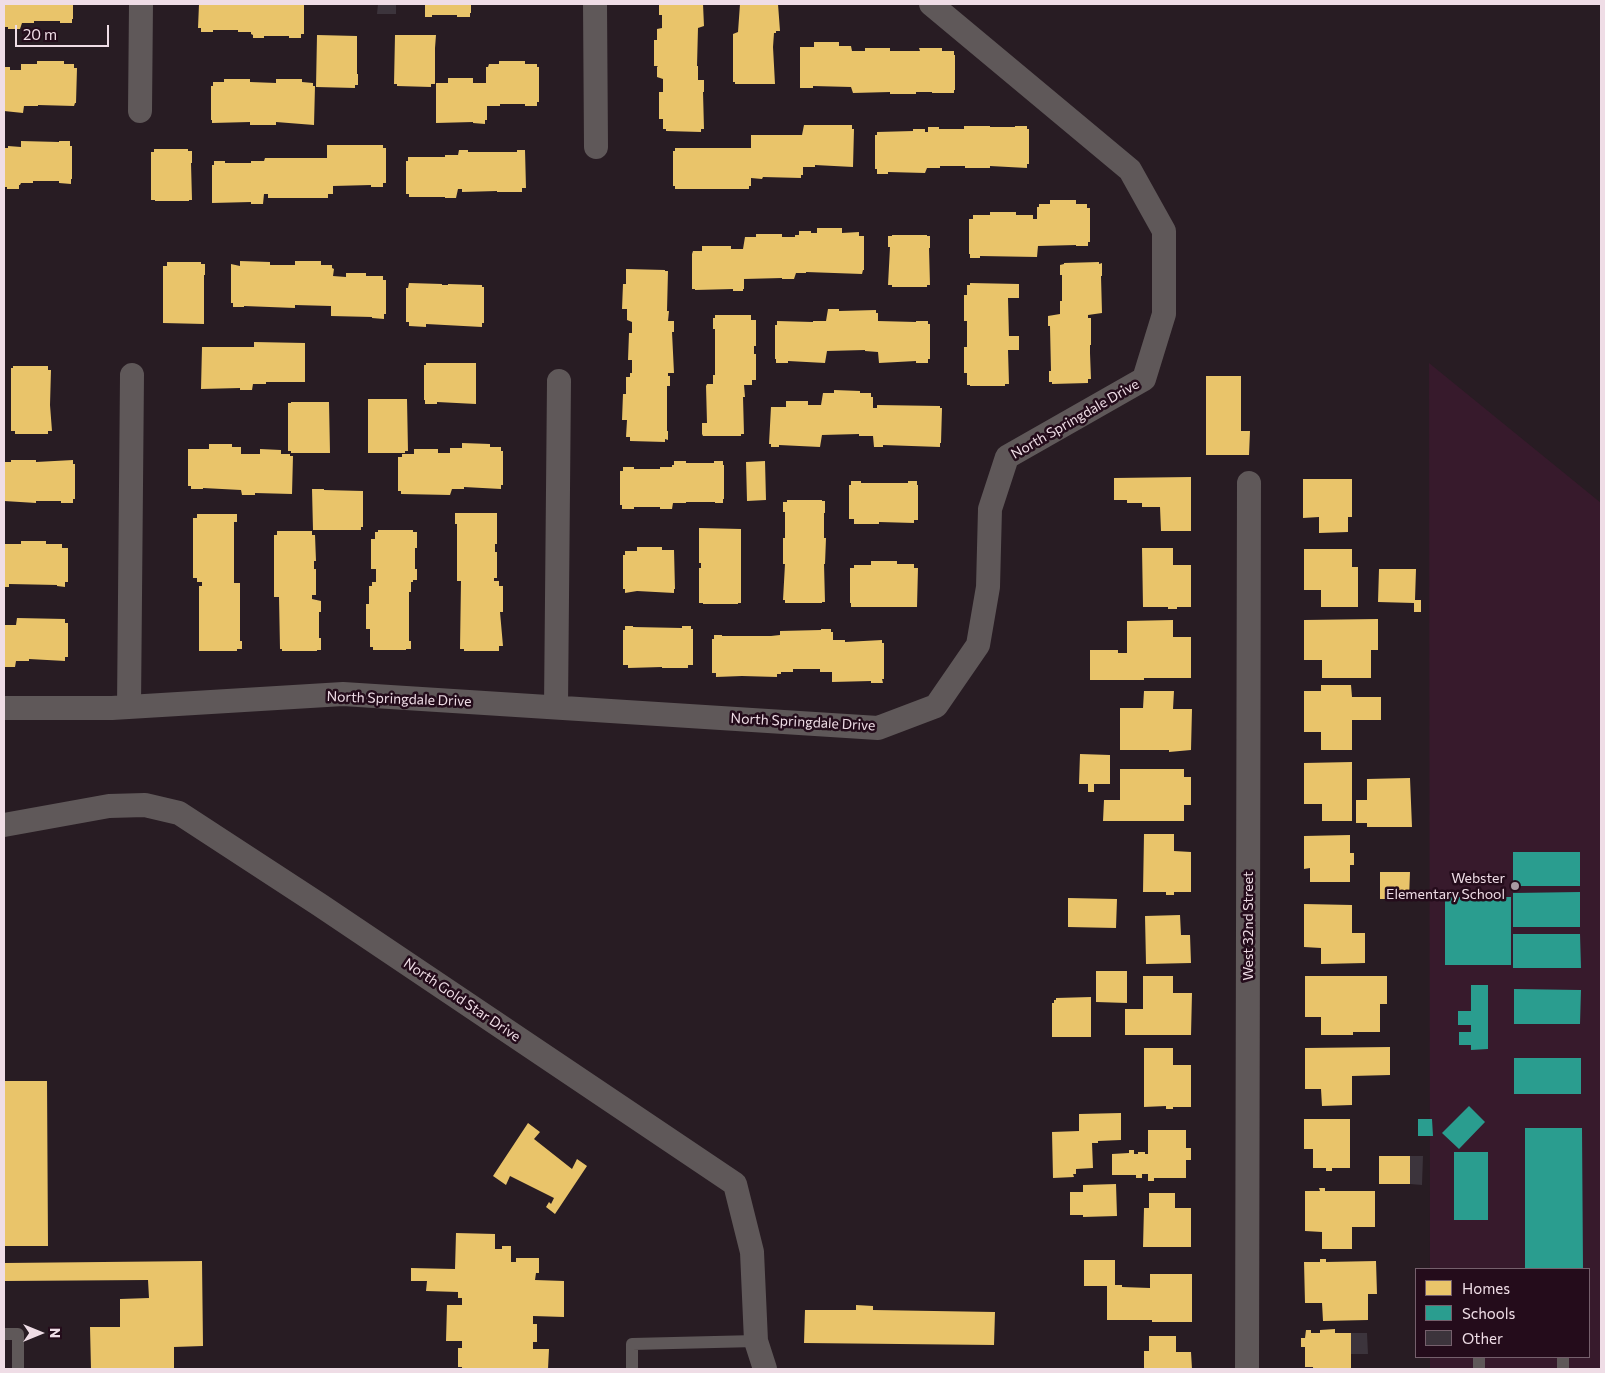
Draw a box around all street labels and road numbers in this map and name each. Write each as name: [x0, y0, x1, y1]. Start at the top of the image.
street label: North Springdale Drive: [1008, 375, 1142, 463]
street label: North Springdale Drive: [326, 688, 472, 710]
street label: North Springdale Drive: [730, 710, 876, 734]
street label: West 32nd Street: [1240, 871, 1256, 981]
street label: North Gold Star Drive: [400, 955, 524, 1045]

